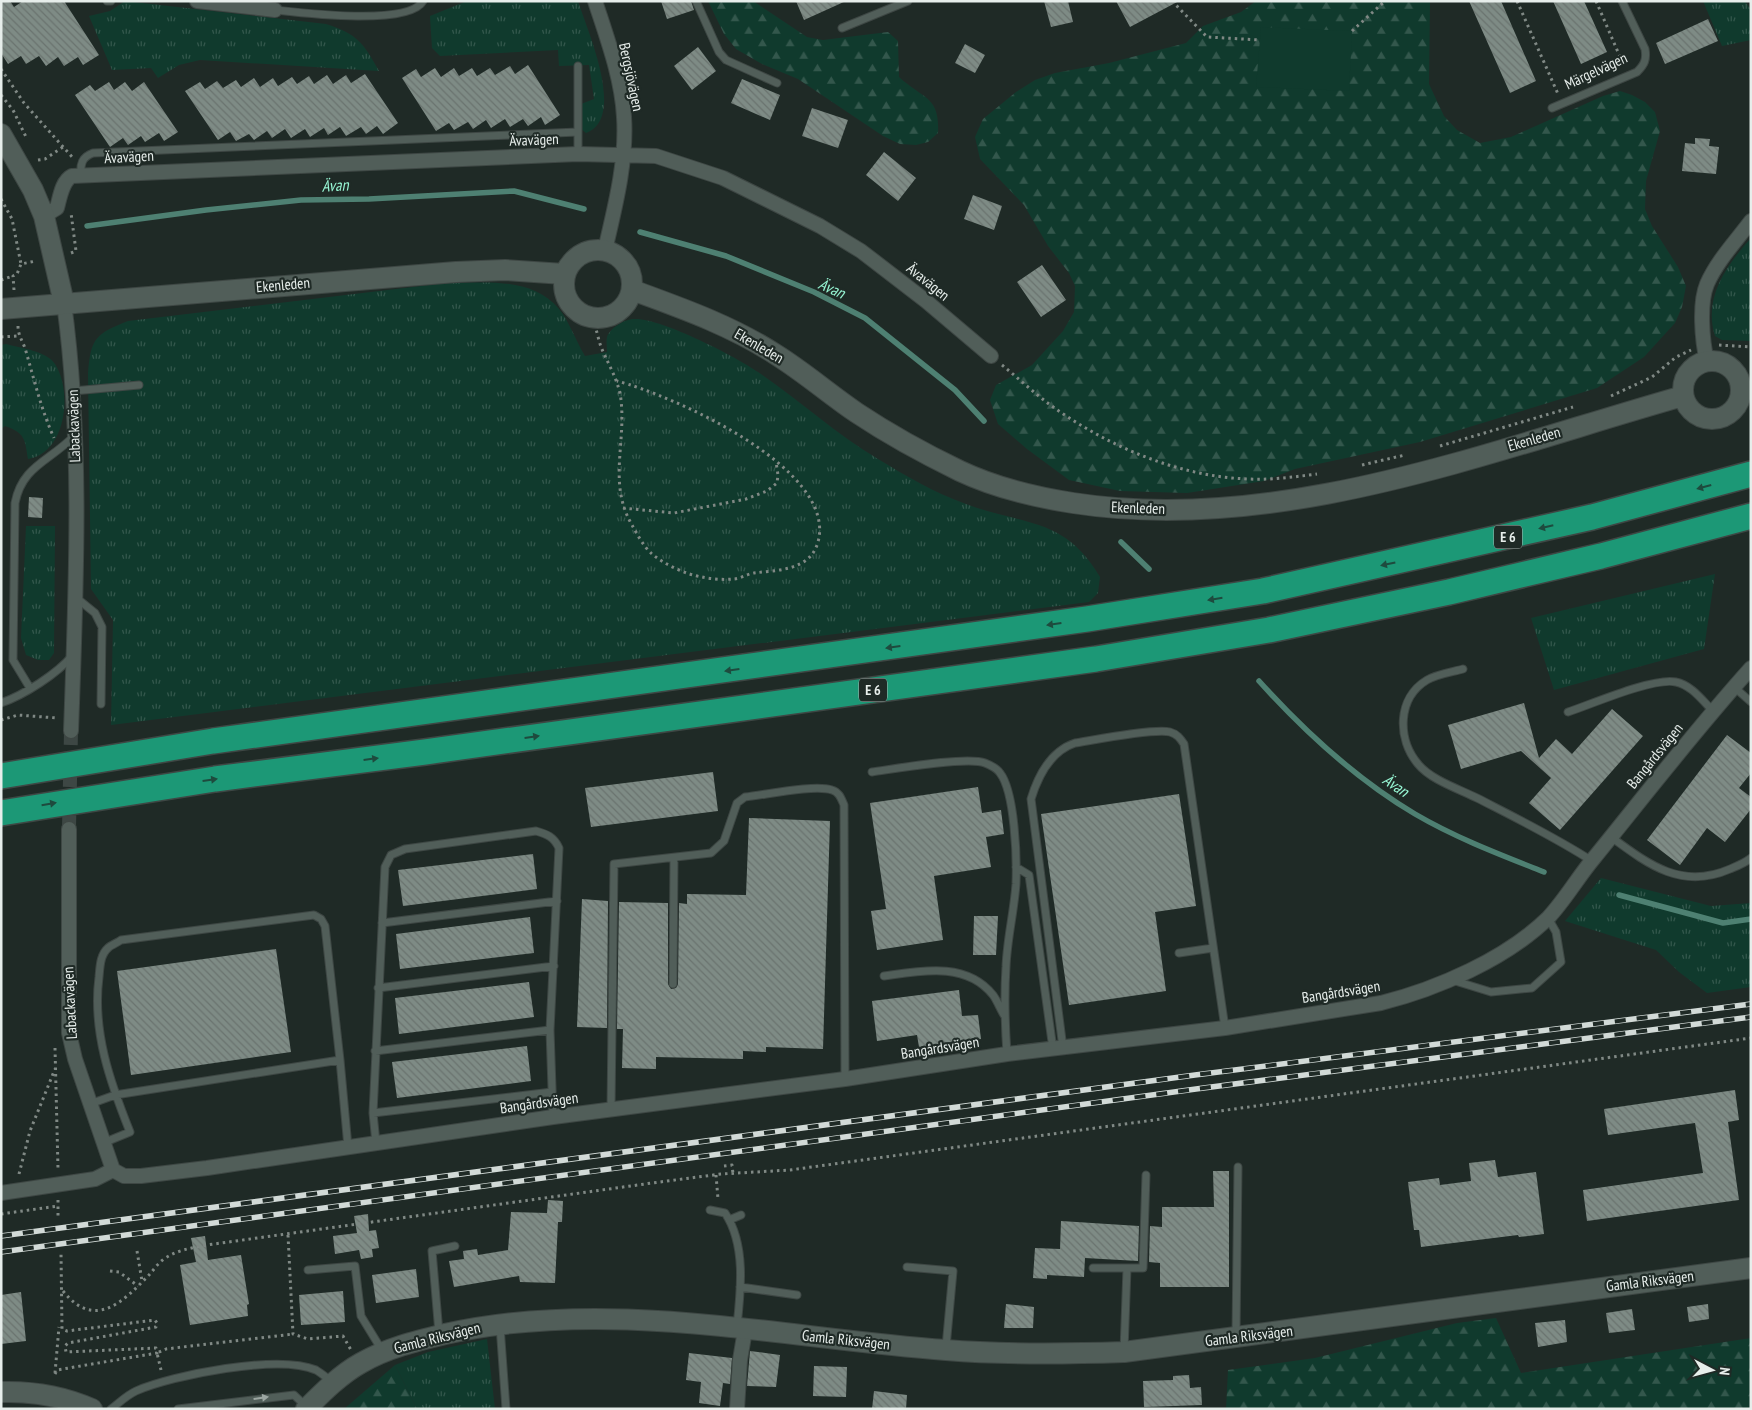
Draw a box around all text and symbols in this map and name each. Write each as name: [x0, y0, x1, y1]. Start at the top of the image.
street label: Bergsjövägen: [615, 41, 648, 113]
street label: Märgelvägen: [1561, 48, 1630, 93]
street label: Ävavägen: [509, 129, 559, 150]
street label: Ävavägen: [104, 146, 154, 167]
water label: Ävan: [321, 174, 350, 196]
street label: Ävavägen: [903, 259, 954, 305]
street label: Ekenleden: [255, 273, 311, 296]
water label: Ävan: [816, 273, 849, 303]
street label: Ekenleden: [731, 324, 787, 367]
street label: Labackavägen: [63, 389, 84, 463]
street label: Ekenleden: [1505, 422, 1562, 455]
one-way arrow: [1696, 483, 1711, 491]
street label: Ekenleden: [1111, 497, 1165, 518]
one-way arrow: [1539, 523, 1554, 531]
road number: E 6: [1494, 526, 1522, 548]
one-way arrow: [1381, 560, 1396, 568]
one-way arrow: [1206, 595, 1222, 603]
one-way arrow: [1046, 620, 1062, 628]
one-way arrow: [885, 643, 901, 651]
one-way arrow: [724, 666, 740, 674]
road number: E 6: [859, 678, 887, 702]
street label: Bangårdsvägen: [1622, 719, 1687, 792]
one-way arrow: [524, 733, 540, 741]
one-way arrow: [363, 755, 379, 763]
water label: Ävan: [1379, 769, 1413, 801]
one-way arrow: [202, 775, 218, 783]
one-way arrow: [42, 800, 58, 808]
street label: Labackavägen: [58, 966, 81, 1040]
street label: Bangårdsvägen: [1300, 976, 1381, 1007]
street label: Bangårdsvägen: [899, 1032, 980, 1063]
street label: Bangårdsvägen: [499, 1088, 579, 1117]
street label: Gamla Riksvägen: [1605, 1266, 1695, 1295]
street label: Gamla Riksvägen: [392, 1318, 482, 1357]
street label: Gamla Riksvägen: [1204, 1321, 1294, 1350]
street label: Gamla Riksvägen: [801, 1325, 891, 1354]
north arrow: [1687, 1345, 1737, 1395]
text: N: [1716, 1367, 1734, 1376]
one-way arrow: [254, 1394, 270, 1402]

